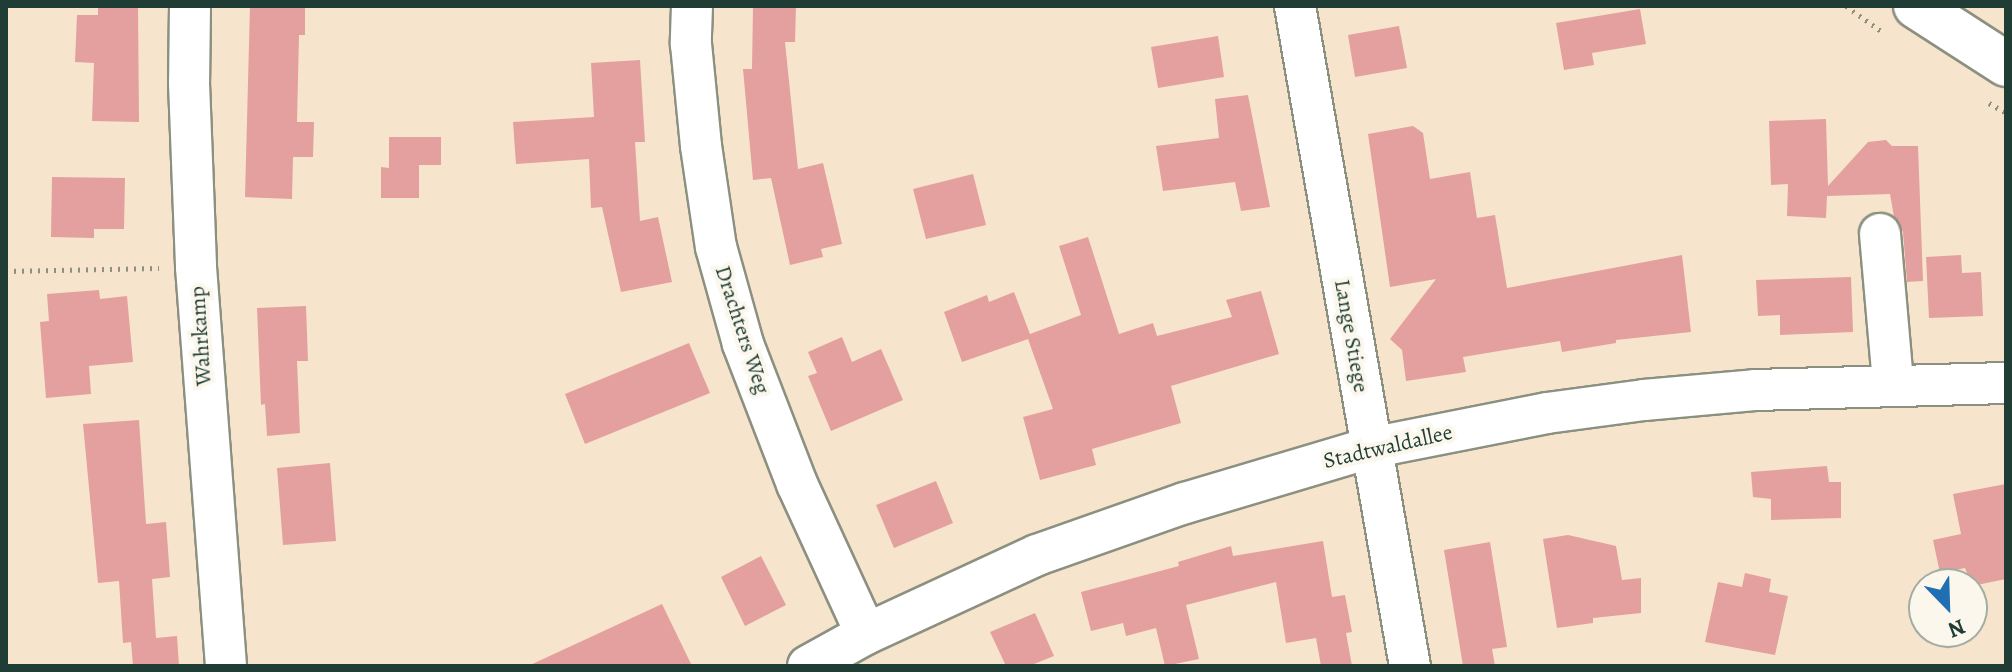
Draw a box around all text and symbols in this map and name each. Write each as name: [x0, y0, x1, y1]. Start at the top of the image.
street label: Drachters Weg: [709, 263, 775, 397]
street label: Lange Stiege: [1328, 277, 1374, 395]
street label: Wahrkamp: [184, 285, 218, 387]
street label: Stadtwaldallee: [1321, 419, 1455, 475]
north arrow: [1908, 568, 1988, 648]
text: N: [1943, 611, 1970, 645]

